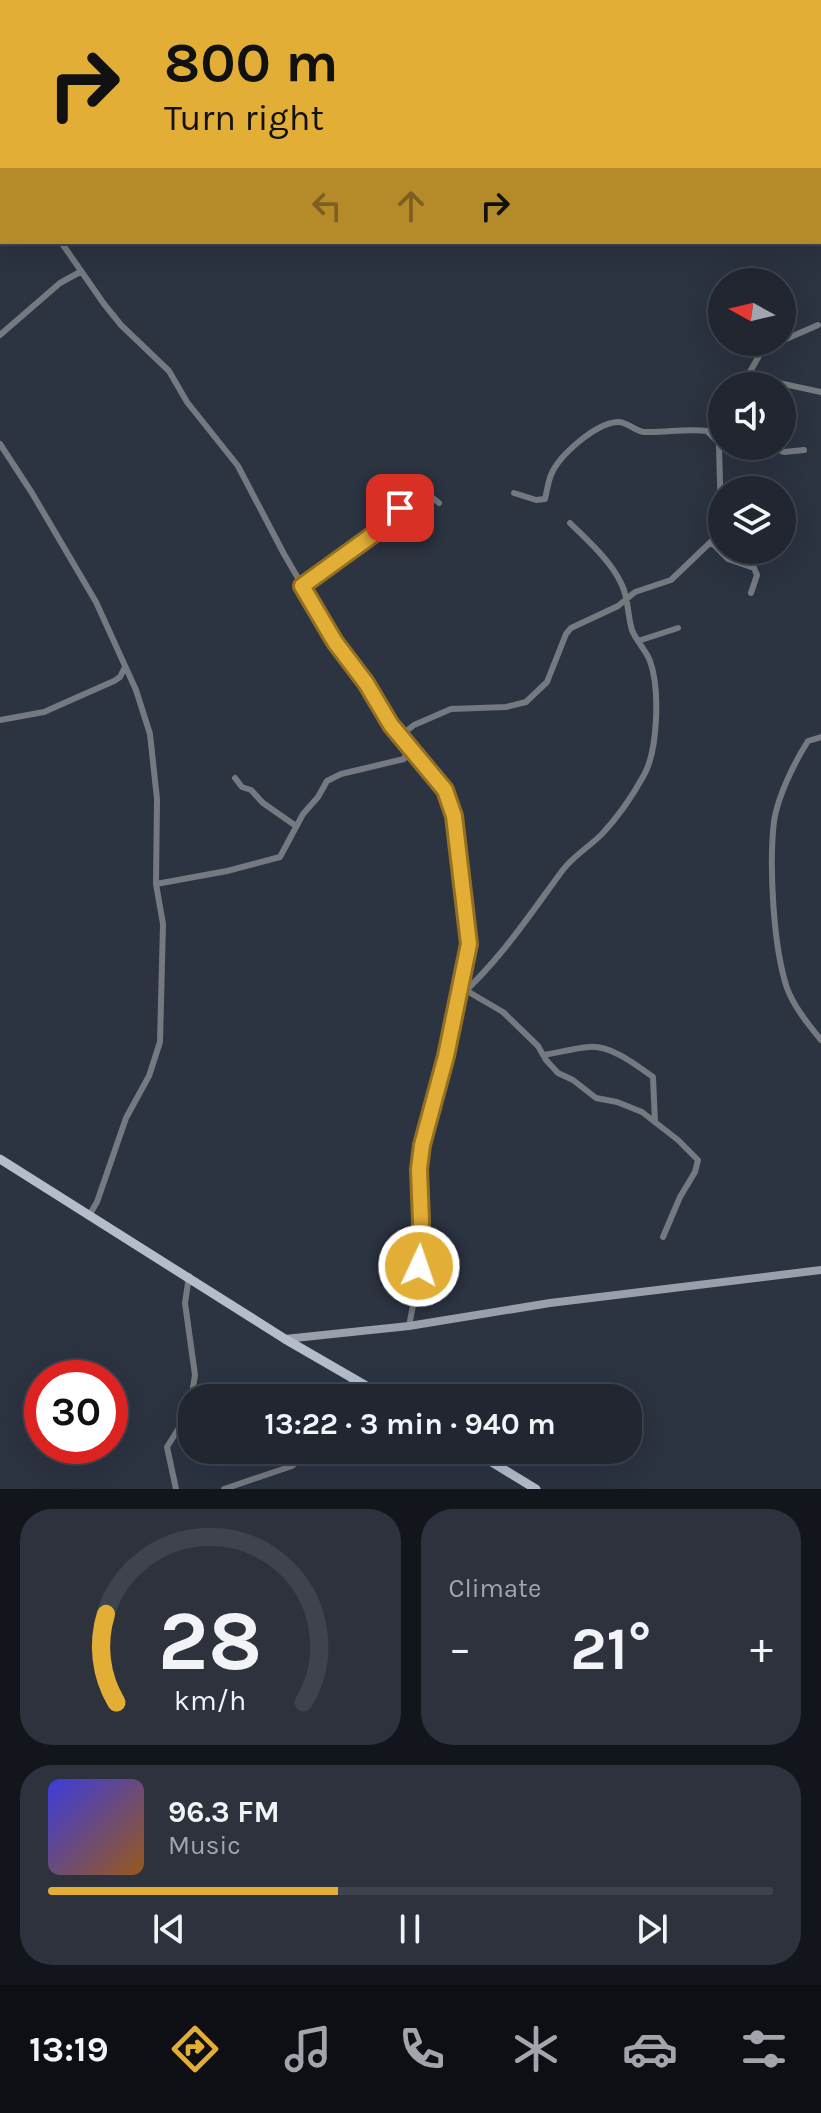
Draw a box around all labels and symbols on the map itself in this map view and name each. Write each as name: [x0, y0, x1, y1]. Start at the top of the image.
north arrow: [708, 268, 796, 356]
pin: [366, 474, 434, 542]
position arrow: [377, 1224, 461, 1308]
speed limit sign: 30: [24, 1360, 128, 1464]

